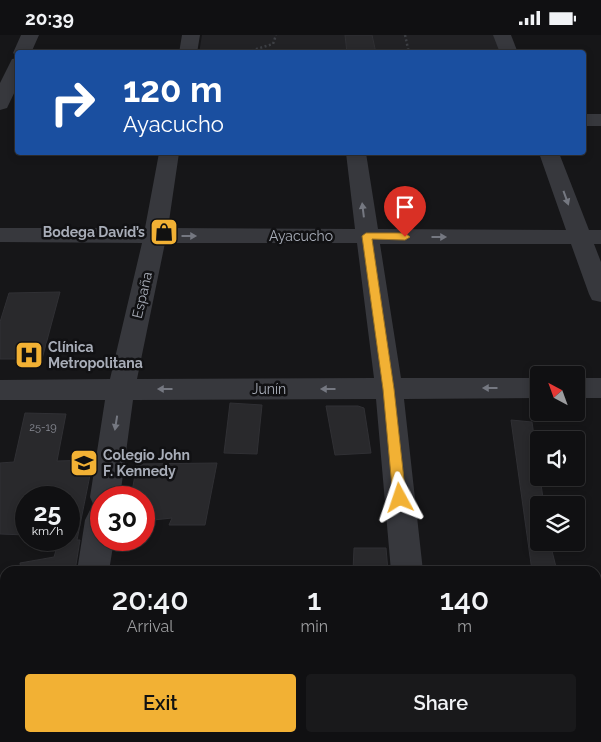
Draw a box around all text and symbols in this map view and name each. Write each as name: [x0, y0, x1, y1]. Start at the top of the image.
text: 20:39: [25, 7, 74, 29]
text: 120 m: [123, 69, 223, 110]
icon: right: [40, 70, 105, 135]
text: Ayacucho: [123, 111, 224, 137]
pin: [384, 186, 426, 237]
one-way arrow: [562, 191, 570, 206]
icon: arrive: [391, 193, 419, 221]
one-way arrow: [359, 202, 367, 218]
shop icon: Bodega David’s: [149, 217, 179, 247]
place label: Bodega David’s: [43, 224, 145, 240]
street label: Ayacucho: [269, 228, 333, 244]
one-way arrow: [181, 232, 197, 240]
one-way arrow: [431, 233, 447, 241]
street label: España: [129, 270, 155, 320]
place label: Clínica Metropolitana: [48, 339, 143, 371]
hospital icon: Clínica Metropolitana: [14, 340, 44, 370]
north arrow: [530, 366, 585, 421]
map controls: [530, 366, 585, 551]
street label: Junín: [252, 381, 286, 397]
one-way arrow: [482, 384, 498, 392]
one-way arrow: [157, 385, 173, 393]
one-way arrow: [319, 385, 335, 393]
one-way arrow: [112, 416, 120, 432]
house number: 25-19: [29, 421, 57, 434]
button: sound: [530, 431, 585, 486]
place label: Colegio John F. Kennedy: [103, 447, 190, 479]
school or university icon: Colegio John F. Kennedy: [69, 448, 99, 478]
position arrow: [373, 471, 425, 523]
speed limit sign: 30: [90, 486, 155, 551]
button: layers: [530, 496, 585, 551]
text: 25: [34, 497, 61, 527]
text: km/h: [32, 524, 63, 538]
text: 20:40: [112, 582, 189, 617]
text: 1: [307, 582, 321, 617]
text: 140: [440, 582, 489, 617]
text: Arrival: [127, 617, 174, 636]
text: min: [300, 617, 328, 636]
text: m: [457, 617, 472, 636]
button: Exit: [25, 674, 296, 732]
button: Share: [306, 674, 576, 732]

